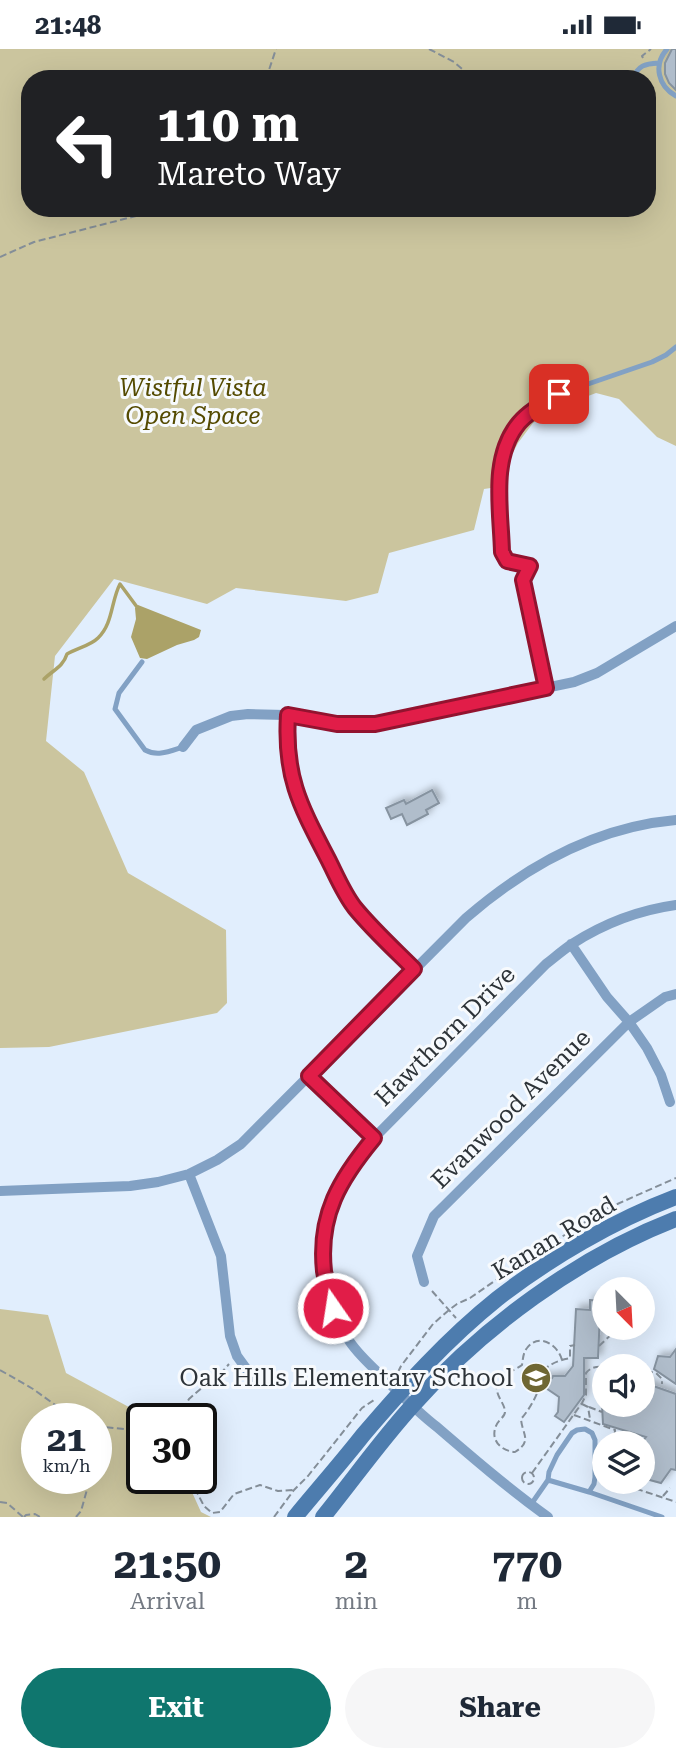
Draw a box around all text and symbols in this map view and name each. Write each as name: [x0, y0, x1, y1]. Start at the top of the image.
text: 21:48: [35, 10, 101, 40]
text: 110 m: [157, 96, 299, 153]
icon: left: [42, 98, 133, 189]
text: Mareto Way: [157, 155, 341, 193]
pin: [529, 364, 589, 424]
park label: Wistful Vista Open Space: [119, 374, 267, 430]
icon: arrive: [540, 375, 578, 413]
street label: Hawthorn Drive: [369, 960, 521, 1112]
street label: Evanwood Avenue: [426, 1024, 596, 1194]
street label: Kanan Road: [487, 1190, 621, 1286]
position arrow: [296, 1271, 370, 1345]
north arrow: [592, 1277, 654, 1341]
map controls: [592, 1277, 655, 1494]
button: sound: [592, 1354, 655, 1417]
school or university icon: Oak Hills Elementary School: [519, 1361, 553, 1395]
place label: Oak Hills Elementary School: [180, 1364, 513, 1392]
speed limit sign: 30: [126, 1403, 217, 1494]
text: 21: [47, 1419, 86, 1460]
button: layers: [592, 1431, 655, 1494]
text: km/h: [42, 1455, 91, 1476]
text: 21:50: [114, 1539, 221, 1588]
text: 2: [345, 1539, 368, 1588]
text: 770: [492, 1539, 562, 1588]
text: Arrival: [130, 1588, 205, 1615]
text: min: [335, 1588, 378, 1615]
text: m: [516, 1588, 537, 1615]
button: Exit: [21, 1668, 331, 1748]
button: Share: [345, 1668, 655, 1748]

